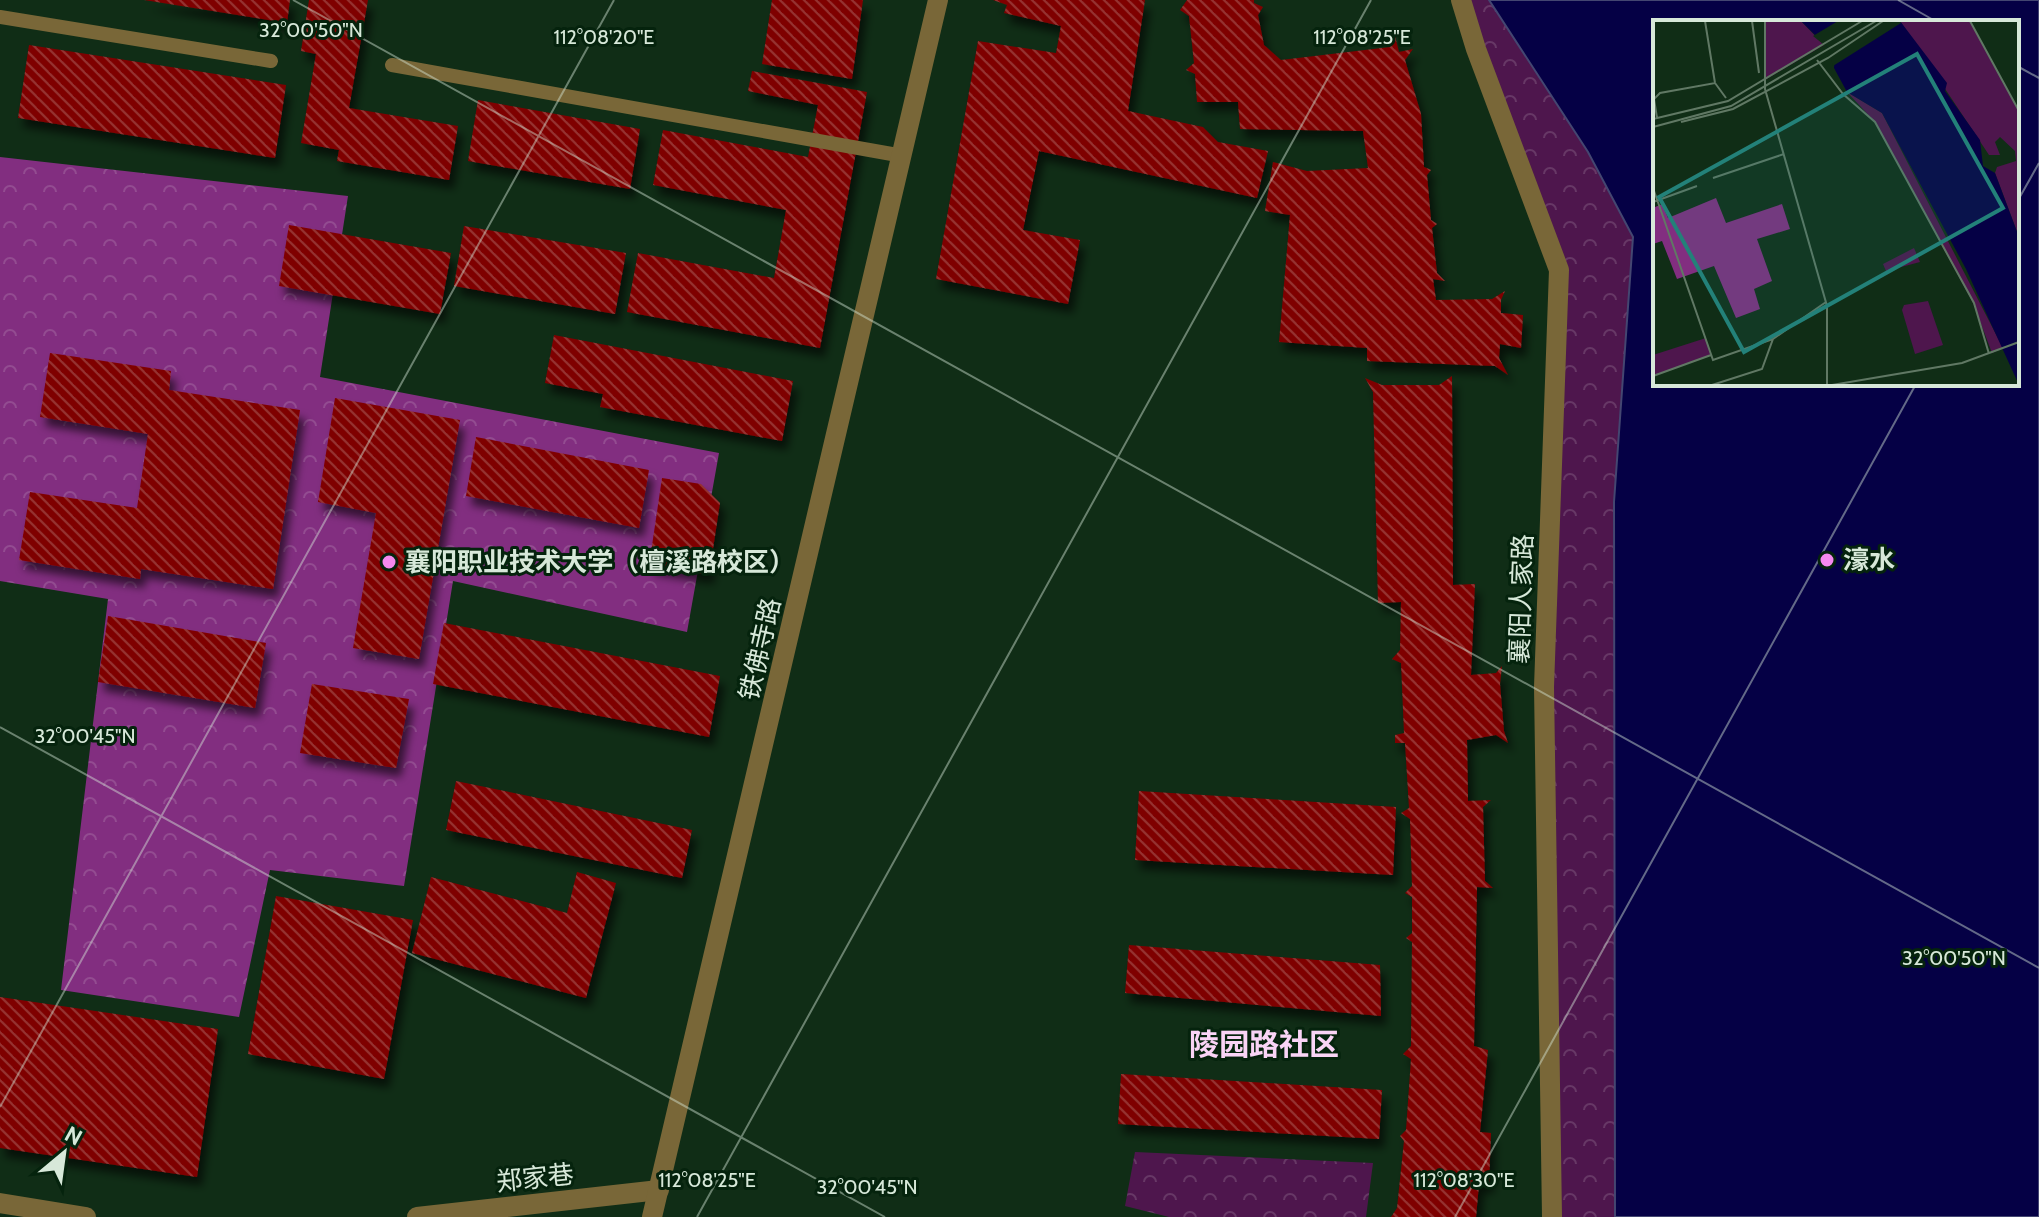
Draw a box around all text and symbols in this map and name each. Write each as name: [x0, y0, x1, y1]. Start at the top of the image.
text: 32°00'50"N: [259, 18, 363, 42]
inset map: [1653, 20, 2019, 386]
text: 112°08'20"E: [554, 25, 654, 49]
text: 112°08'25"E: [1313, 25, 1411, 49]
street label: 襄阳人家路: [1503, 533, 1539, 665]
place label: 濠水: [1843, 544, 1895, 576]
place label: 襄阳职业技术大学（檀溪路校区）: [405, 546, 795, 578]
marker: 濠水: [1818, 551, 1836, 569]
marker: 襄阳职业技术大学（檀溪路校区）: [380, 553, 398, 571]
street label: 铁佛寺路: [733, 595, 787, 703]
text: 32°00'45"N: [35, 724, 136, 748]
text: 32°00'50"N: [1902, 946, 2006, 970]
district label: 陵园路社区: [1189, 1026, 1339, 1063]
north arrow: [24, 1113, 104, 1193]
text: N: [60, 1120, 87, 1152]
street label: 郑家巷: [495, 1158, 575, 1198]
text: 112°08'25"E: [658, 1168, 756, 1192]
text: 112°08'30"E: [1413, 1168, 1515, 1192]
text: 32°00'45"N: [817, 1175, 918, 1199]

